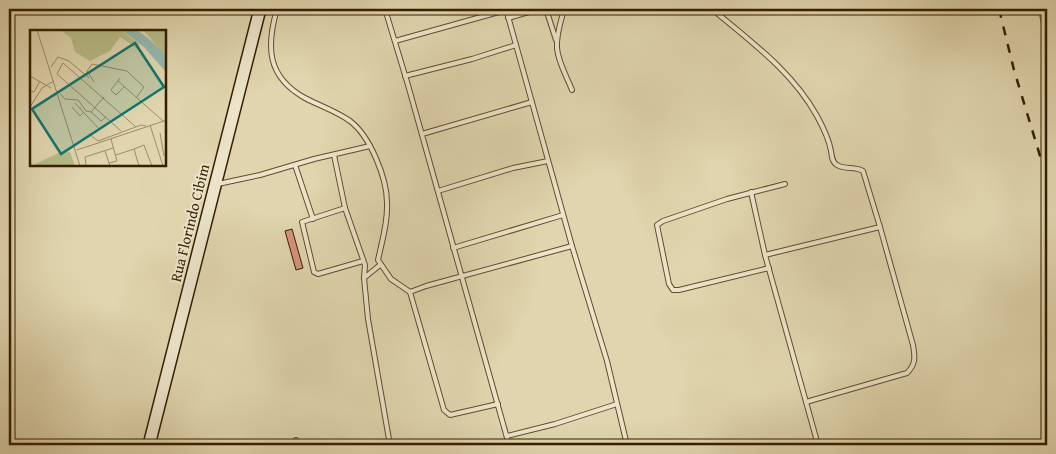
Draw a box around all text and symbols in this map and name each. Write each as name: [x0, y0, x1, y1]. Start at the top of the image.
inset map: [30, 30, 166, 166]
street label: Rua Florindo Cibim: [165, 161, 214, 284]

